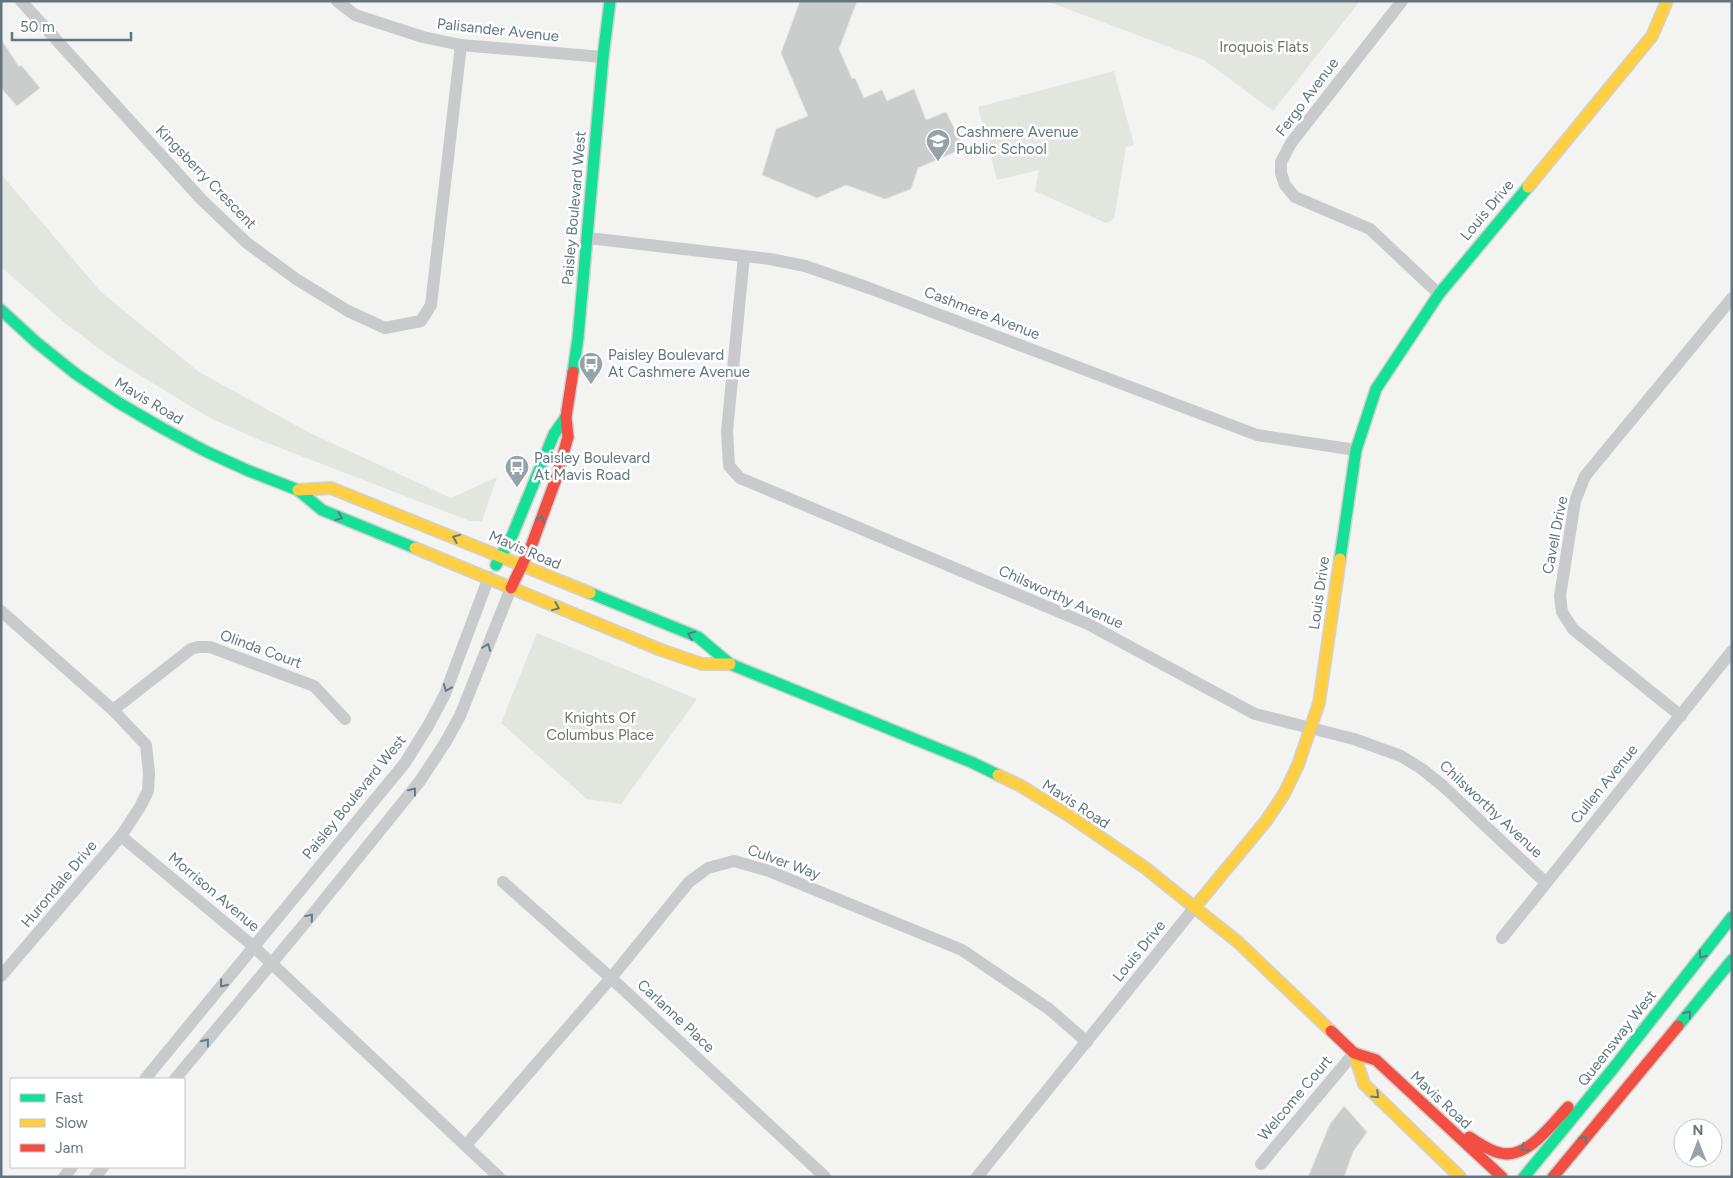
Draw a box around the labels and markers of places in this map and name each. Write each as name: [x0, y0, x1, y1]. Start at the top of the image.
place label: Cashmere Avenue Public School: [956, 123, 1078, 158]
school or university icon: Cashmere Avenue Public School: [925, 128, 951, 162]
place label: Paisley Boulevard At Cashmere Avenue: [608, 346, 750, 381]
bus stop icon: Paisley Boulevard At Cashmere Avenue: [578, 351, 604, 385]
place label: Paisley Boulevard At Mavis Road: [534, 449, 650, 484]
bus stop icon: Paisley Boulevard At Mavis Road: [504, 454, 530, 488]

